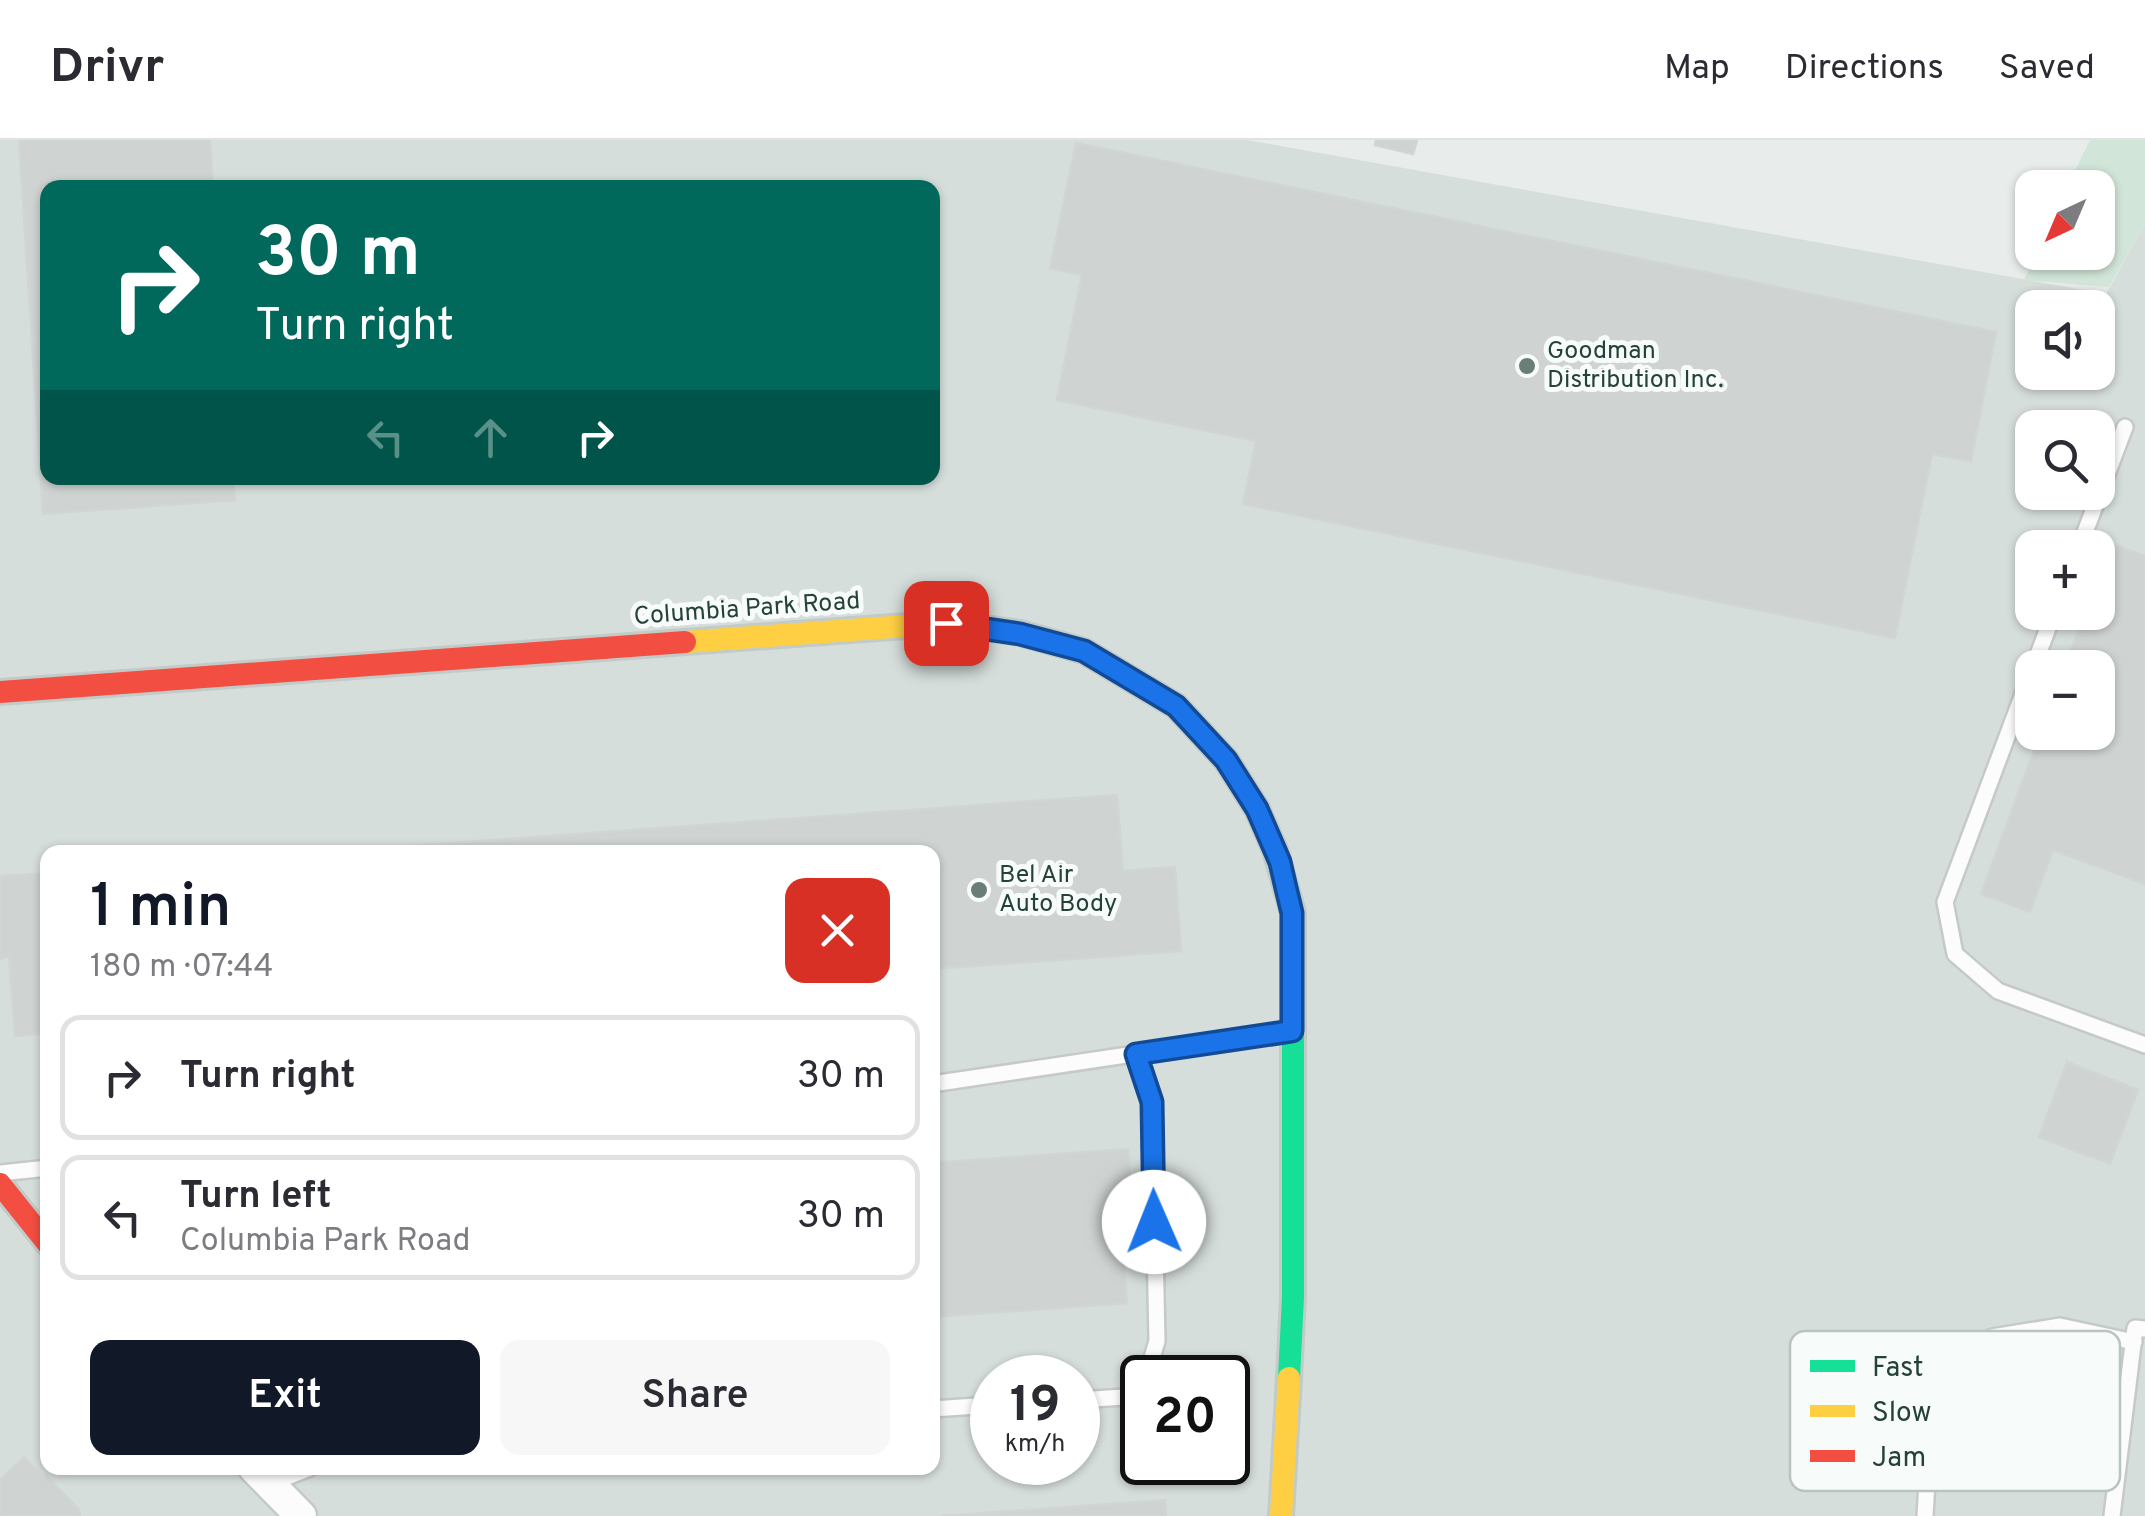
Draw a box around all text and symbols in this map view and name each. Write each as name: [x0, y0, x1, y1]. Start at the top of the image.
text: Drivr: [50, 39, 164, 99]
text: Map: [1664, 47, 1730, 91]
text: Directions: [1785, 47, 1944, 91]
text: Saved: [1999, 47, 2095, 91]
north arrow: [2015, 170, 2115, 270]
map controls: [2015, 170, 2115, 750]
text: 30 m: [255, 212, 421, 301]
icon: right: [90, 220, 220, 350]
button: sound: [2015, 290, 2115, 390]
text: Turn right: [255, 299, 454, 356]
place label: Goodman Distribution Inc.: [1547, 336, 1724, 397]
marker: Goodman Distribution Inc.: [1516, 355, 1538, 377]
icon: left: [358, 410, 413, 465]
icon: ahead: [463, 410, 518, 465]
icon: right: [568, 410, 623, 465]
button: search: [2015, 410, 2115, 510]
button: +: [2015, 530, 2115, 630]
pin: [904, 581, 989, 666]
street label: Columbia Park Road: [633, 586, 861, 634]
icon: arrive: [919, 596, 974, 651]
button: −: [2015, 650, 2115, 750]
place label: Bel Air Auto Body: [999, 860, 1117, 921]
text: 1 min: [90, 872, 231, 948]
button: close: [785, 878, 890, 983]
marker: Bel Air Auto Body: [968, 879, 990, 901]
text: 180 m · 07:44: [90, 948, 273, 988]
icon: right: [95, 1050, 150, 1105]
text: Turn right: [180, 1053, 355, 1102]
text: 30 m: [797, 1053, 885, 1102]
position arrow: [1102, 1170, 1206, 1274]
text: Turn left: [180, 1173, 332, 1222]
icon: left: [95, 1190, 150, 1245]
text: 30 m: [797, 1193, 885, 1242]
text: Columbia Park Road: [180, 1222, 471, 1262]
legend: [1790, 1331, 2120, 1491]
button: Exit: [90, 1340, 480, 1455]
button: Share: [500, 1340, 890, 1455]
text: Fast: [1872, 1351, 1924, 1387]
speed limit sign: 20: [1120, 1355, 1250, 1485]
text: 19: [1010, 1376, 1060, 1439]
text: Slow: [1872, 1396, 1931, 1432]
text: km/h: [1005, 1429, 1065, 1461]
text: Jam: [1872, 1441, 1926, 1477]

